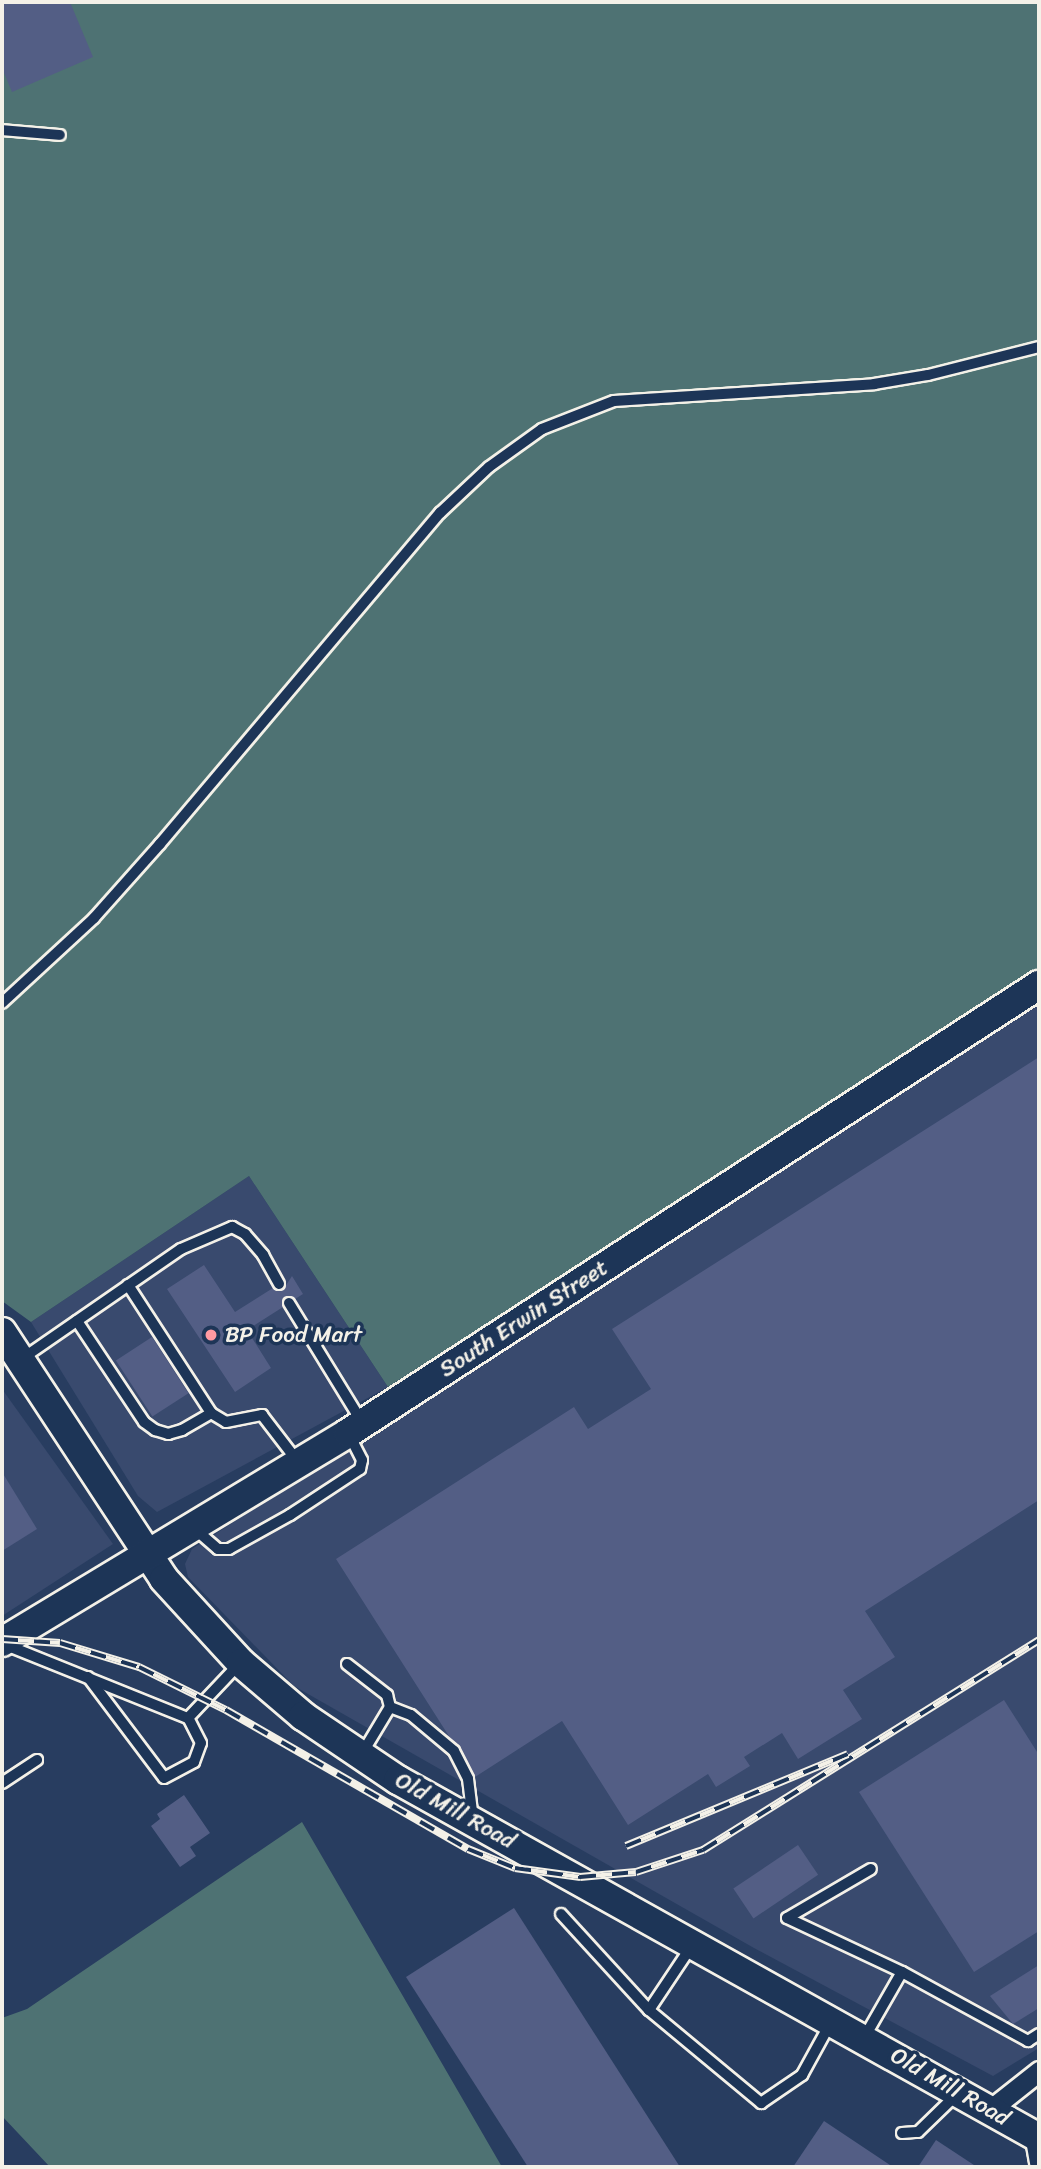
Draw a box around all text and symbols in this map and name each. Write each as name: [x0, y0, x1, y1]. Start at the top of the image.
street label: South Erwin Street: [434, 1254, 614, 1384]
place label: BP Food Mart: [225, 1321, 363, 1349]
marker: BP Food Mart: [203, 1327, 219, 1343]
street label: Old Mill Road: [390, 1767, 520, 1855]
street label: Old Mill Road: [885, 2042, 1015, 2132]

